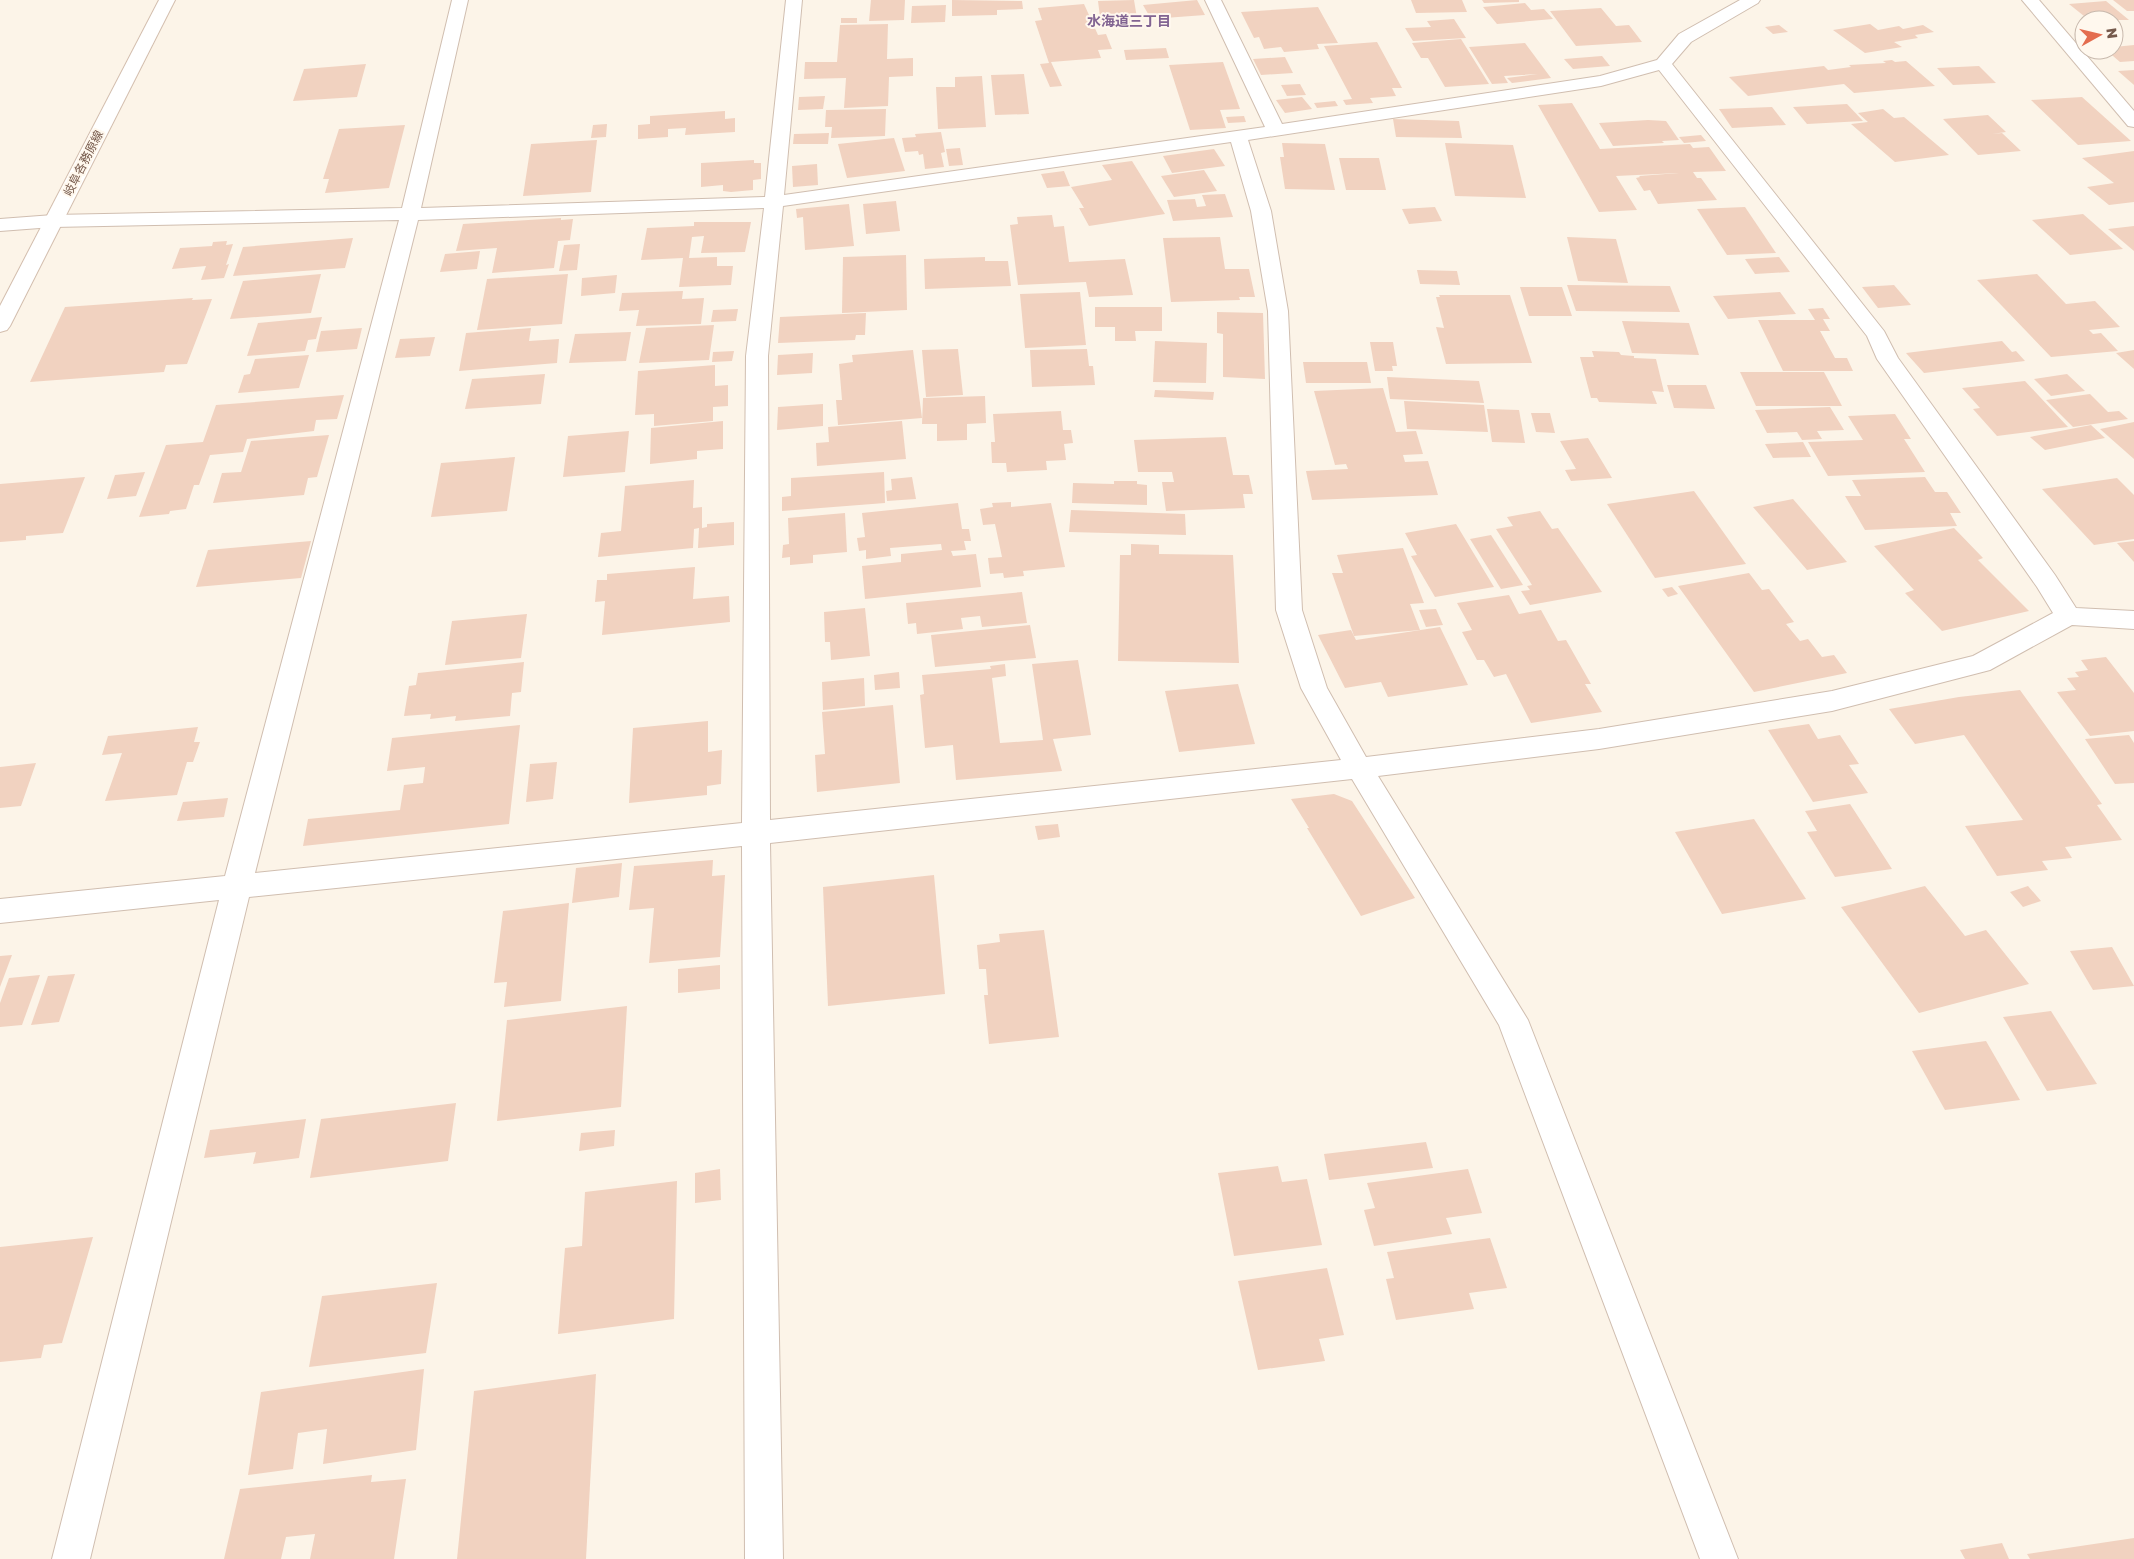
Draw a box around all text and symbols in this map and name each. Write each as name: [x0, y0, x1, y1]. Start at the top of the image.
north arrow: [2074, 10, 2124, 60]
district label: 水海道三丁目: [1087, 12, 1171, 29]
text: N: [2103, 27, 2122, 40]
street label: 岐阜各務原線: [60, 128, 106, 198]

